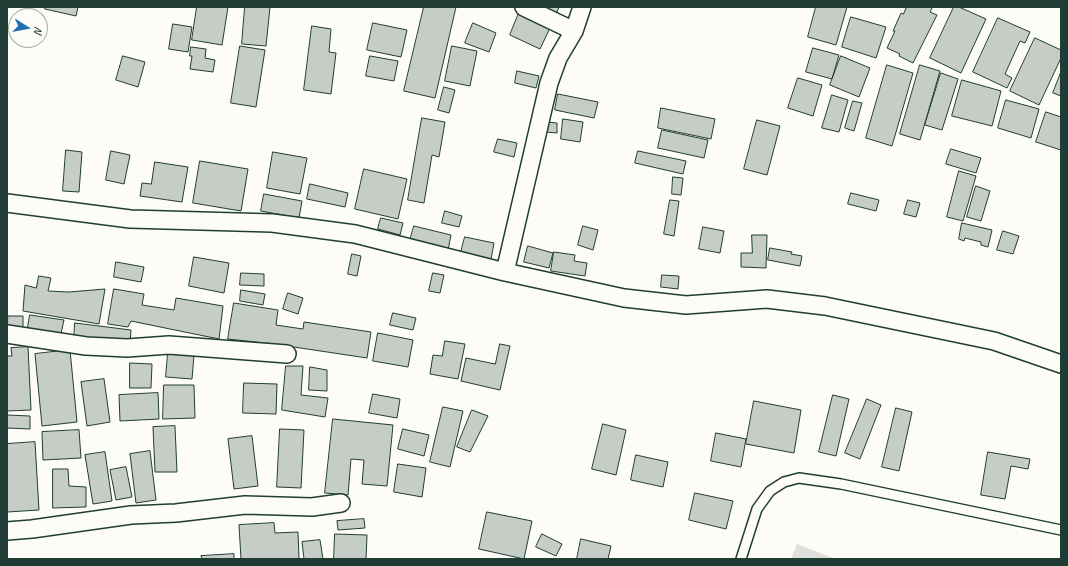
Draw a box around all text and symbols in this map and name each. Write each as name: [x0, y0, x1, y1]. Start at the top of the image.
north arrow: [8, 8, 48, 48]
text: N: [31, 25, 46, 35]

